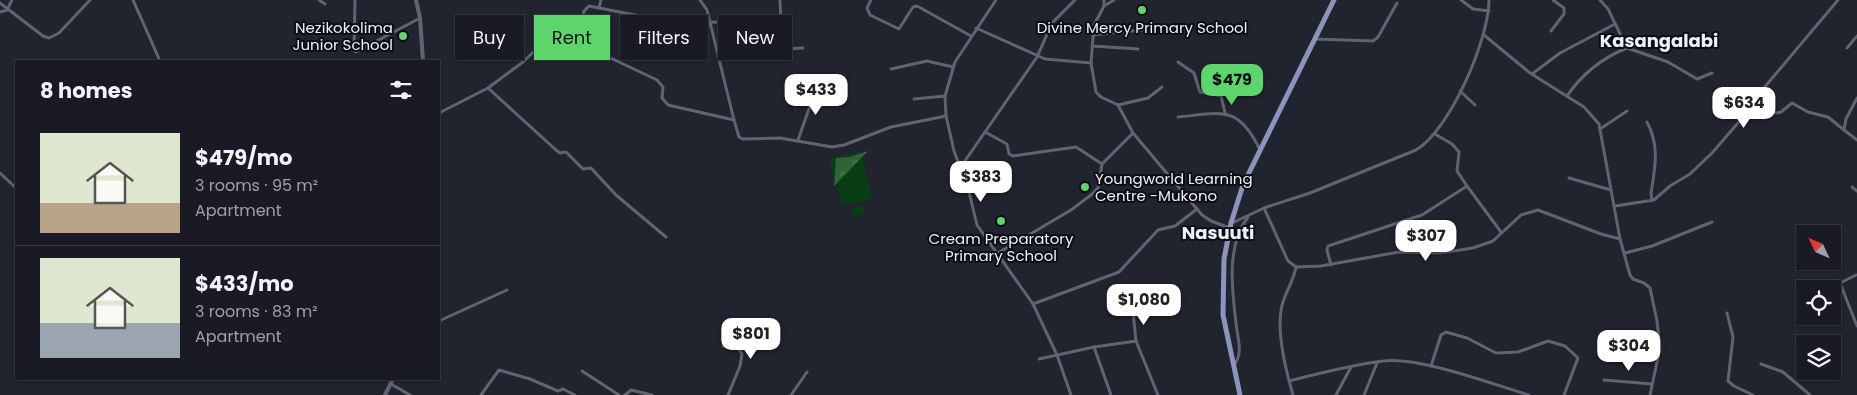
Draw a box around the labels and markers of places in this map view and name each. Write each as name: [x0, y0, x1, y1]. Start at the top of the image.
marker: Divine Mercy Primary School: [1136, 4, 1148, 16]
place label: Nezikokolima Junior School: [293, 17, 393, 55]
place label: Divine Mercy Primary School: [1037, 17, 1247, 38]
marker: Nezikokolima Junior School: [397, 30, 409, 42]
pin: $479: [1202, 64, 1262, 106]
pin: $433: [786, 74, 846, 116]
pin: $634: [1714, 86, 1774, 129]
pin: $383: [951, 160, 1011, 203]
place label: Youngworld Learning Centre -Mukono: [1095, 168, 1253, 206]
marker: Youngworld Learning Centre -Mukono: [1079, 181, 1091, 193]
marker: Cream Preparatory Primary School: [995, 215, 1007, 227]
pin: $307: [1396, 220, 1456, 262]
place label: Cream Preparatory Primary School: [929, 228, 1074, 266]
pin: $1,080: [1103, 284, 1185, 326]
pin: $801: [721, 318, 781, 360]
pin: $304: [1599, 330, 1659, 372]

